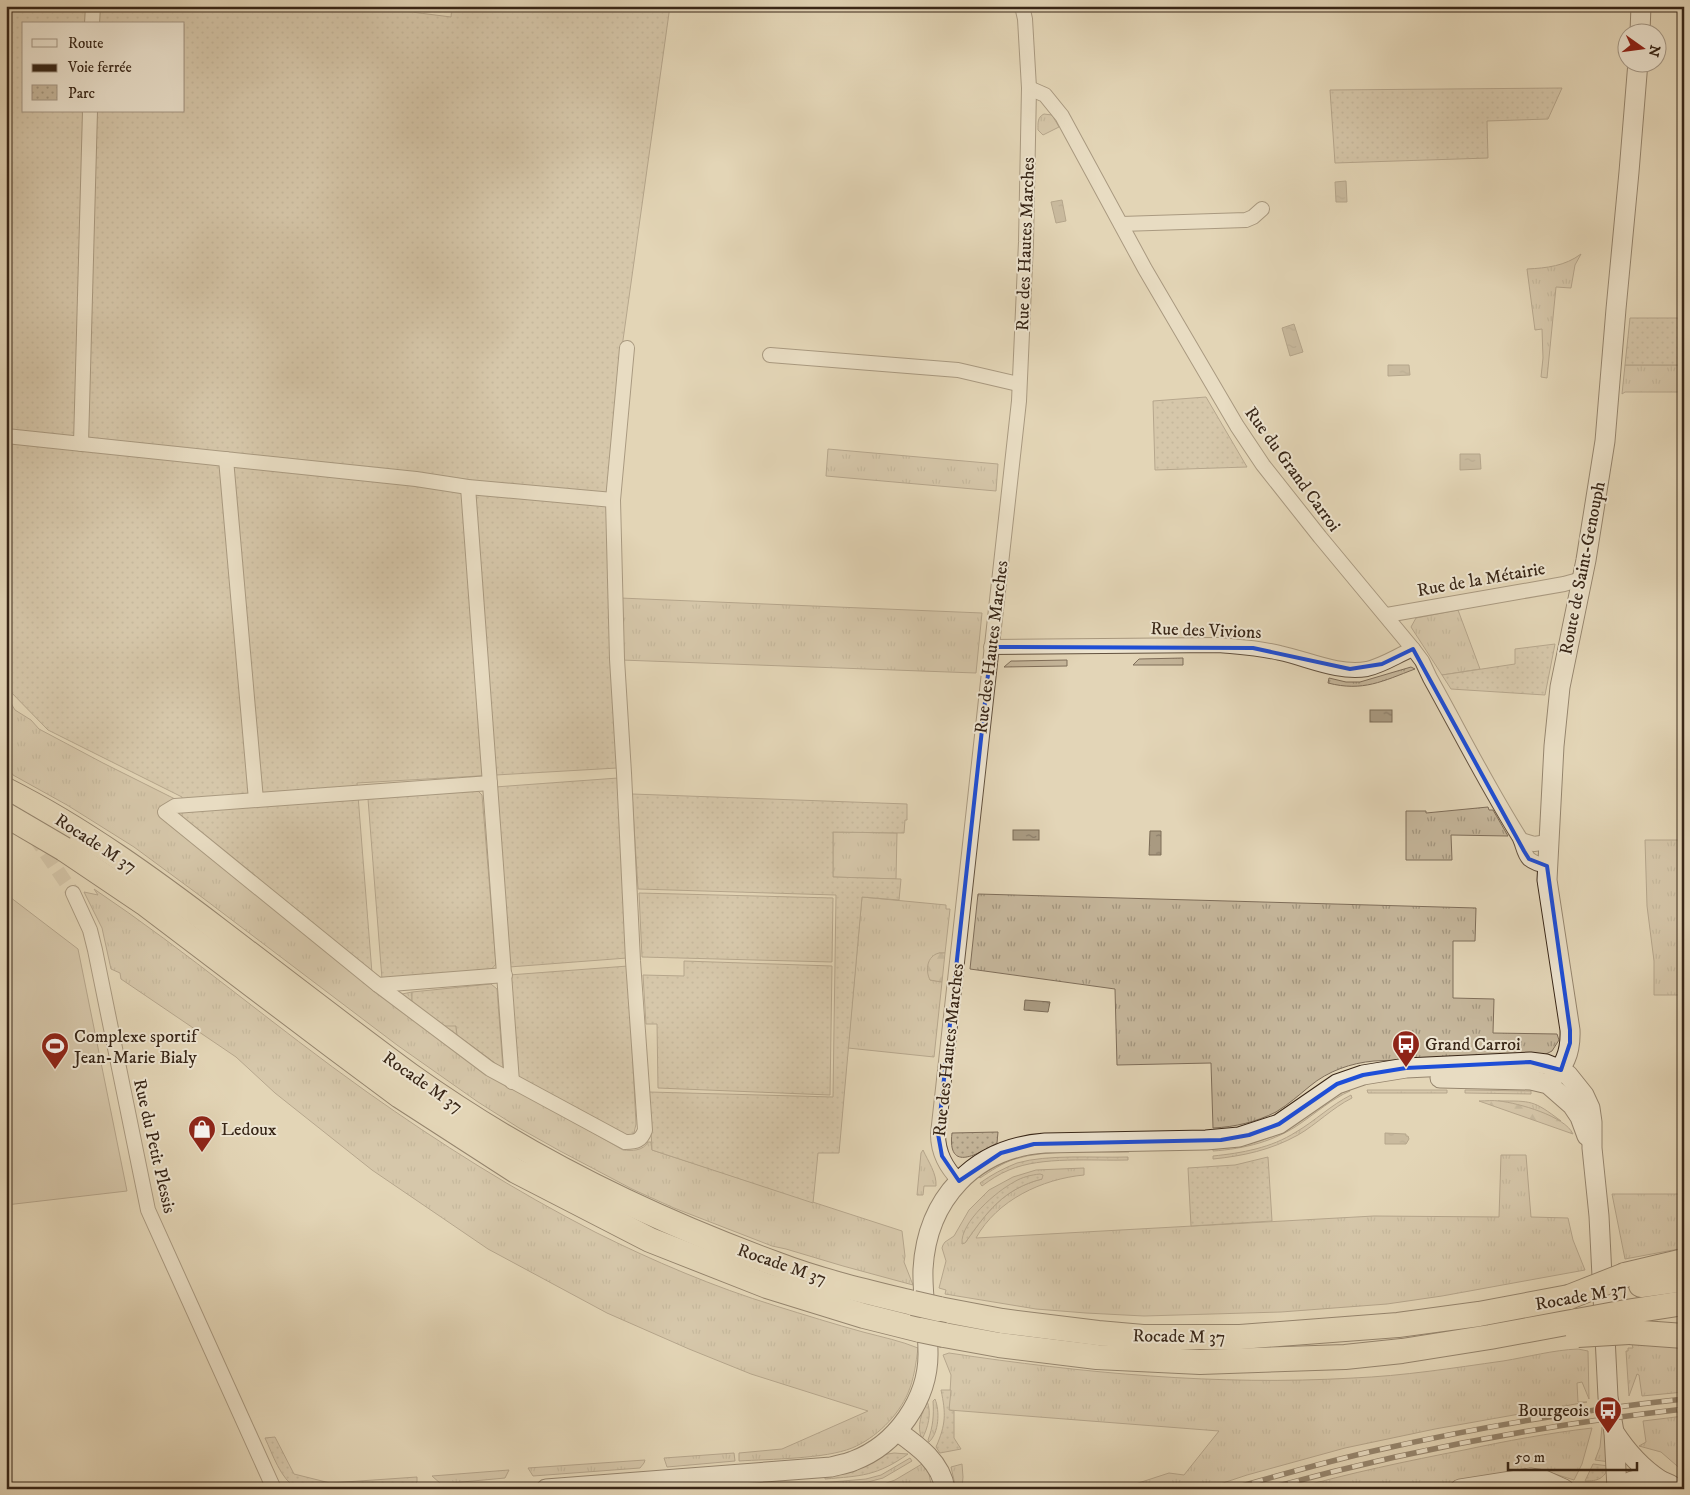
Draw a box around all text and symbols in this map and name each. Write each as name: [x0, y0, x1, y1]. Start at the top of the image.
legend: [22, 22, 185, 112]
north arrow: [1618, 22, 1668, 72]
text: Route: [68, 34, 103, 53]
text: N: [1643, 43, 1664, 59]
text: Voie ferrée: [67, 58, 132, 77]
text: Parc: [68, 84, 96, 103]
street label: Rue des Hautes Marches: [1012, 157, 1040, 331]
street label: Rue du Grand Carroi: [1239, 403, 1345, 536]
street label: Route de Saint-Genouph: [1555, 479, 1611, 657]
street label: Rue de la Métairie: [1415, 558, 1547, 602]
street label: Rue des Hautes Marches: [970, 559, 1014, 735]
street label: Rue des Vivions: [1150, 618, 1262, 644]
street label: Rocade M 37: [51, 809, 140, 878]
street label: Rue des Hautes Marches: [929, 962, 969, 1138]
place label: Complexe sportif Jean-Marie Bialy: [72, 1026, 200, 1069]
bus stop icon: Grand Carroi: [1391, 1029, 1421, 1068]
sports icon: Complexe sportif Jean-Marie Bialy: [40, 1031, 70, 1070]
place label: Grand Carroi: [1425, 1034, 1521, 1056]
street label: Rocade M 37: [378, 1047, 467, 1118]
street label: Rue du Petit Plessis: [128, 1077, 180, 1215]
shop icon: Ledoux: [187, 1114, 217, 1153]
place label: Ledoux: [221, 1119, 277, 1141]
street label: Rocade M 37: [734, 1239, 829, 1290]
street label: Rocade M 37: [1534, 1278, 1629, 1316]
street label: Rocade M 37: [1132, 1325, 1226, 1349]
bus stop icon: Bourgeois: [1593, 1395, 1623, 1434]
place label: Bourgeois: [1518, 1400, 1589, 1422]
scale bar: [1508, 1440, 1636, 1472]
text: 50 m: [1515, 1448, 1545, 1467]

